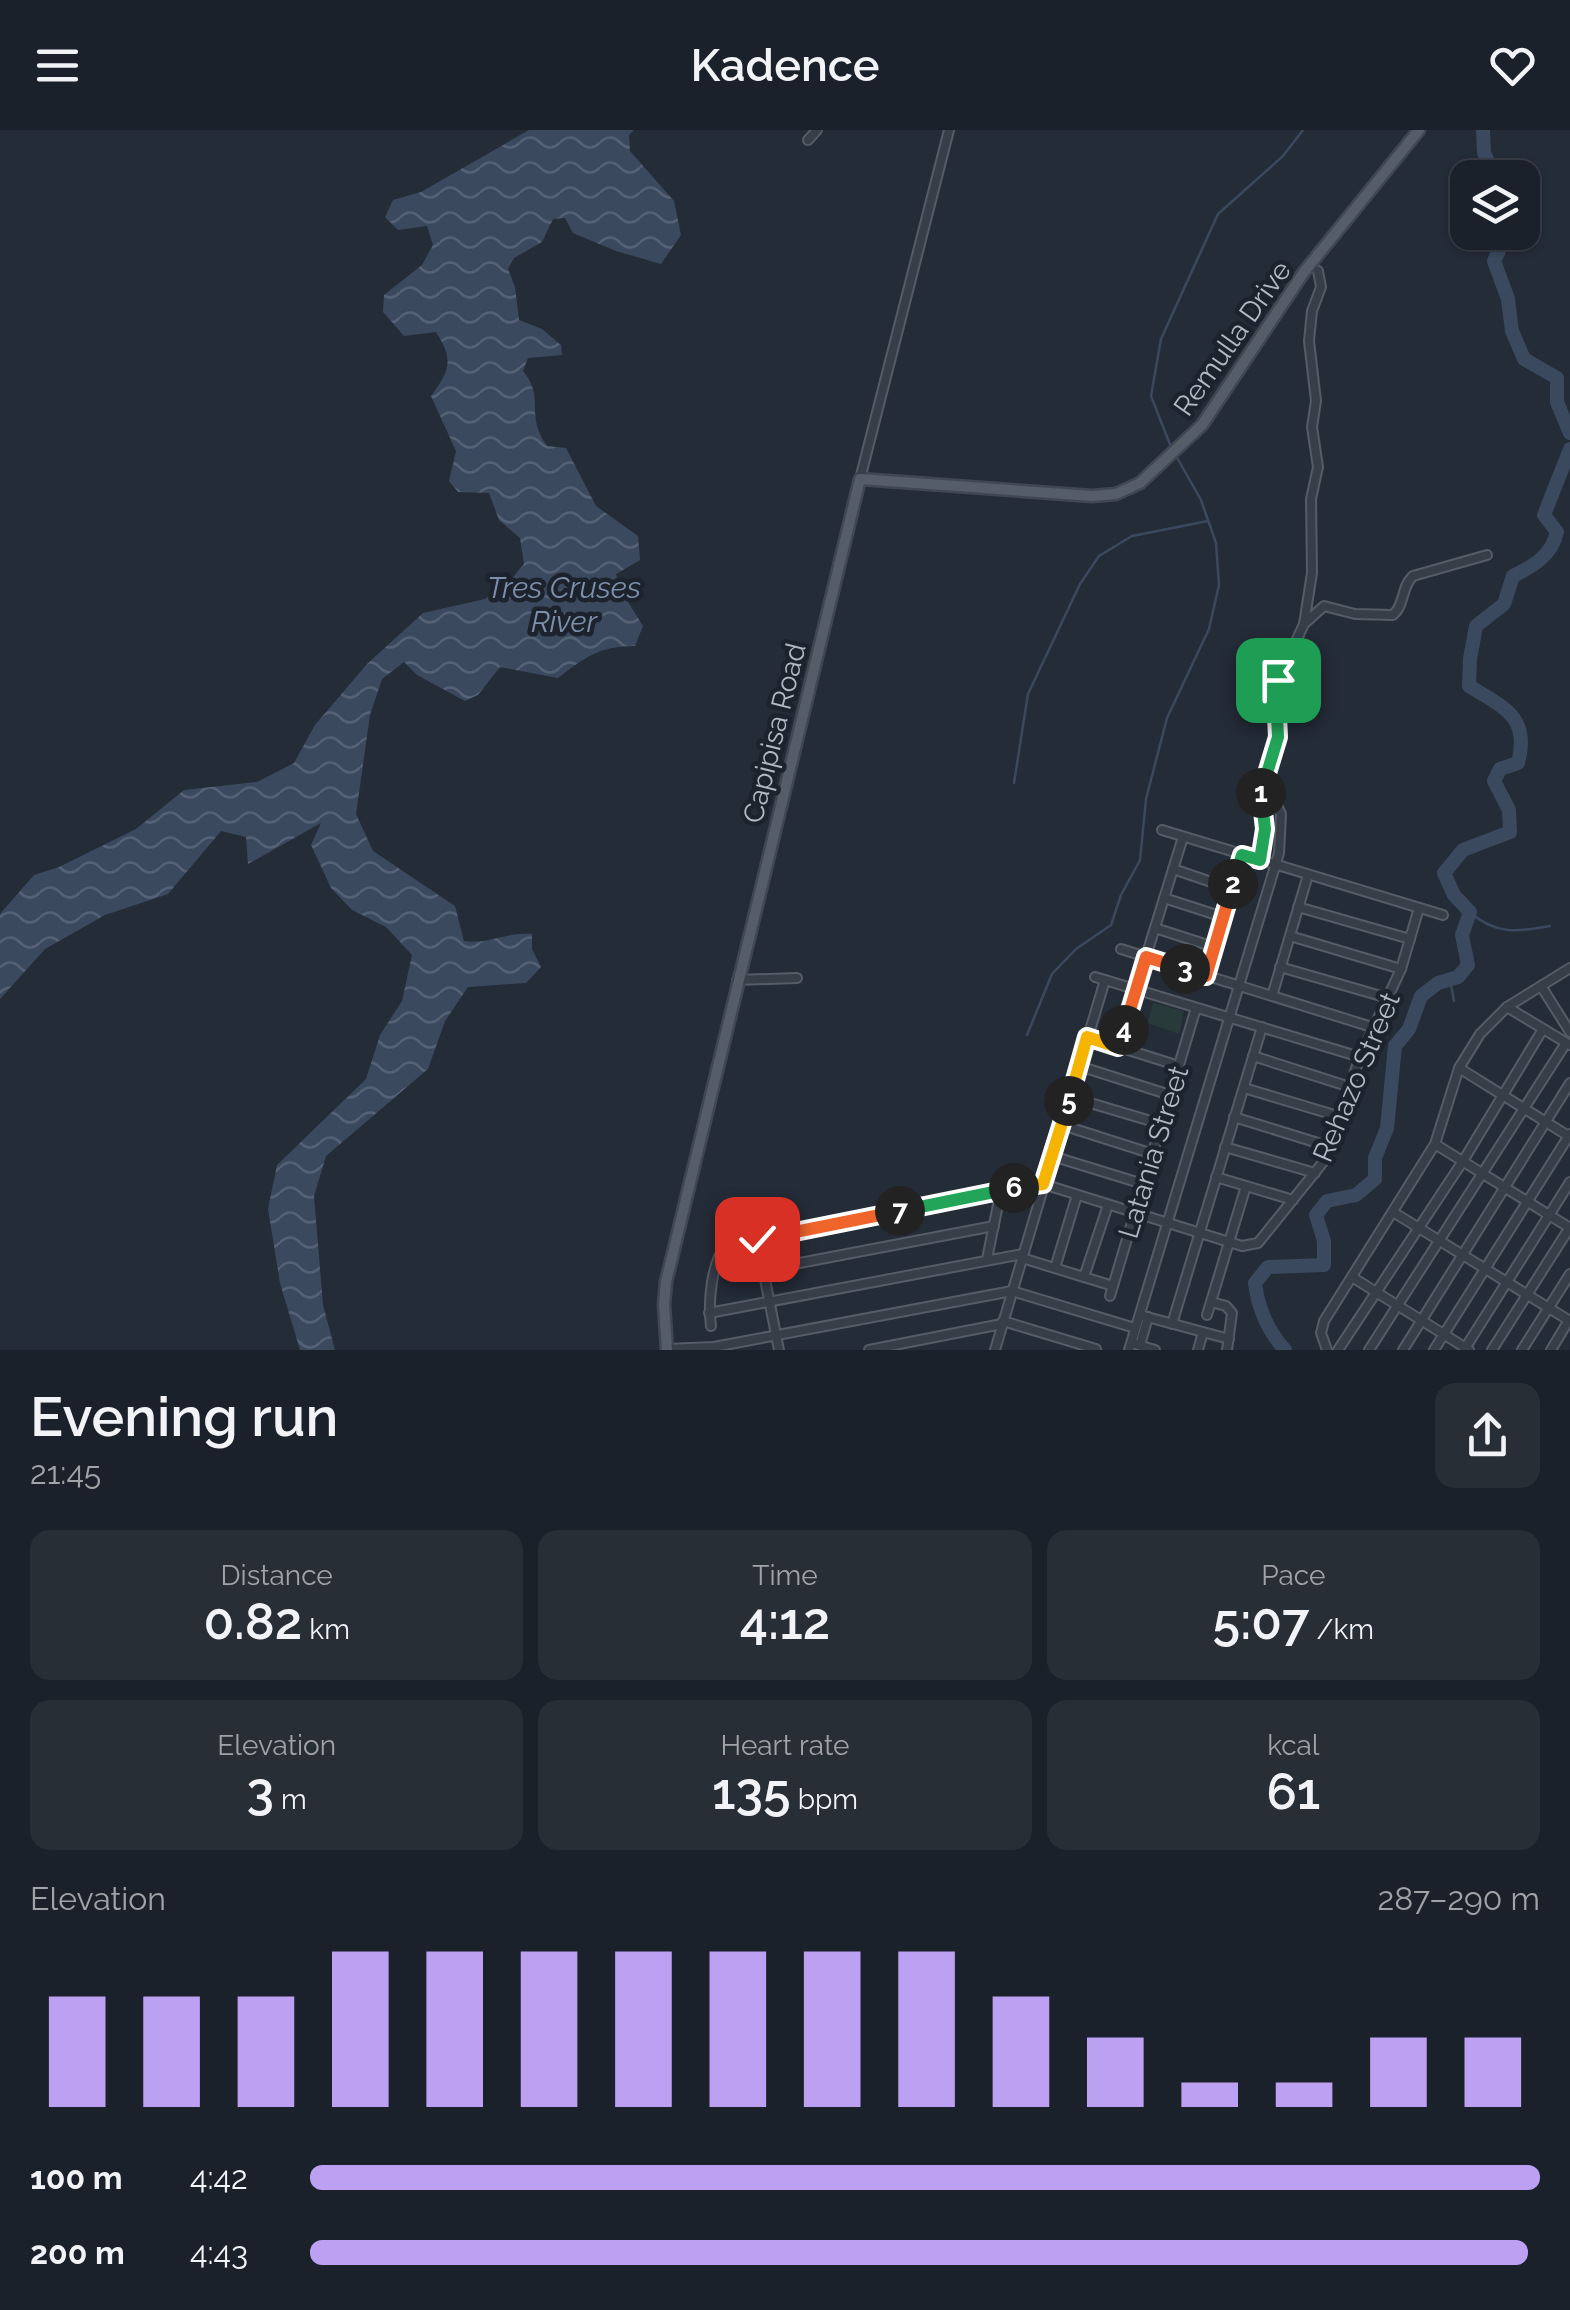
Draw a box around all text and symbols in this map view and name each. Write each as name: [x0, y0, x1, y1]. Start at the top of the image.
icon: menu: [30, 38, 85, 93]
icon: heart: [1485, 38, 1540, 93]
text: Kadence: [690, 39, 880, 92]
map controls: [1450, 160, 1540, 250]
button: layers: [1450, 160, 1540, 250]
street label: Remulla Drive: [1167, 255, 1298, 422]
water label: Tres Cruses River: [487, 570, 641, 639]
pin: [1236, 638, 1321, 723]
street label: Capipisa Road: [736, 640, 813, 827]
icon: arrive: [1251, 653, 1306, 708]
pin: 1: [1236, 768, 1286, 818]
text: 1: [1254, 776, 1268, 809]
pin: 2: [1208, 859, 1258, 909]
text: 2: [1225, 867, 1241, 900]
pin: 3: [1160, 944, 1210, 994]
text: 3: [1177, 952, 1193, 985]
street label: Rehazo Street: [1306, 987, 1407, 1167]
pin: 4: [1099, 1005, 1149, 1055]
text: 4: [1116, 1013, 1132, 1046]
street label: Latania Street: [1112, 1061, 1196, 1242]
pin: 5: [1044, 1076, 1094, 1126]
text: 5: [1061, 1084, 1077, 1117]
pin: 6: [989, 1163, 1039, 1213]
text: 6: [1006, 1171, 1023, 1204]
pin: 7: [875, 1186, 925, 1236]
text: 7: [892, 1194, 908, 1227]
pin: [715, 1197, 800, 1282]
icon: check: [730, 1212, 785, 1267]
button: share: [1435, 1383, 1540, 1488]
text: Evening run: [30, 1384, 338, 1449]
text: 21:45: [30, 1454, 101, 1491]
text: Distance: [221, 1559, 333, 1592]
text: Time: [752, 1559, 818, 1592]
text: Pace: [1261, 1559, 1325, 1592]
text: 0.82: [203, 1592, 302, 1651]
text: 4:12: [740, 1592, 830, 1651]
text: 5:07: [1213, 1592, 1309, 1651]
text: km: [302, 1613, 350, 1646]
text: /km: [1309, 1613, 1374, 1646]
text: Elevation: [217, 1729, 336, 1762]
text: Heart rate: [721, 1729, 849, 1762]
text: kcal: [1267, 1729, 1320, 1762]
text: 3: [247, 1762, 274, 1821]
text: 135: [712, 1762, 791, 1821]
text: 61: [1266, 1762, 1320, 1821]
text: m: [274, 1783, 307, 1816]
text: bpm: [791, 1783, 858, 1816]
text: Elevation: [30, 1880, 166, 1917]
text: 287–290 m: [1377, 1880, 1540, 1917]
text: 100 m: [30, 2159, 123, 2196]
text: 4:42: [190, 2159, 248, 2196]
text: 200 m: [30, 2234, 125, 2271]
text: 4:43: [190, 2234, 248, 2271]

